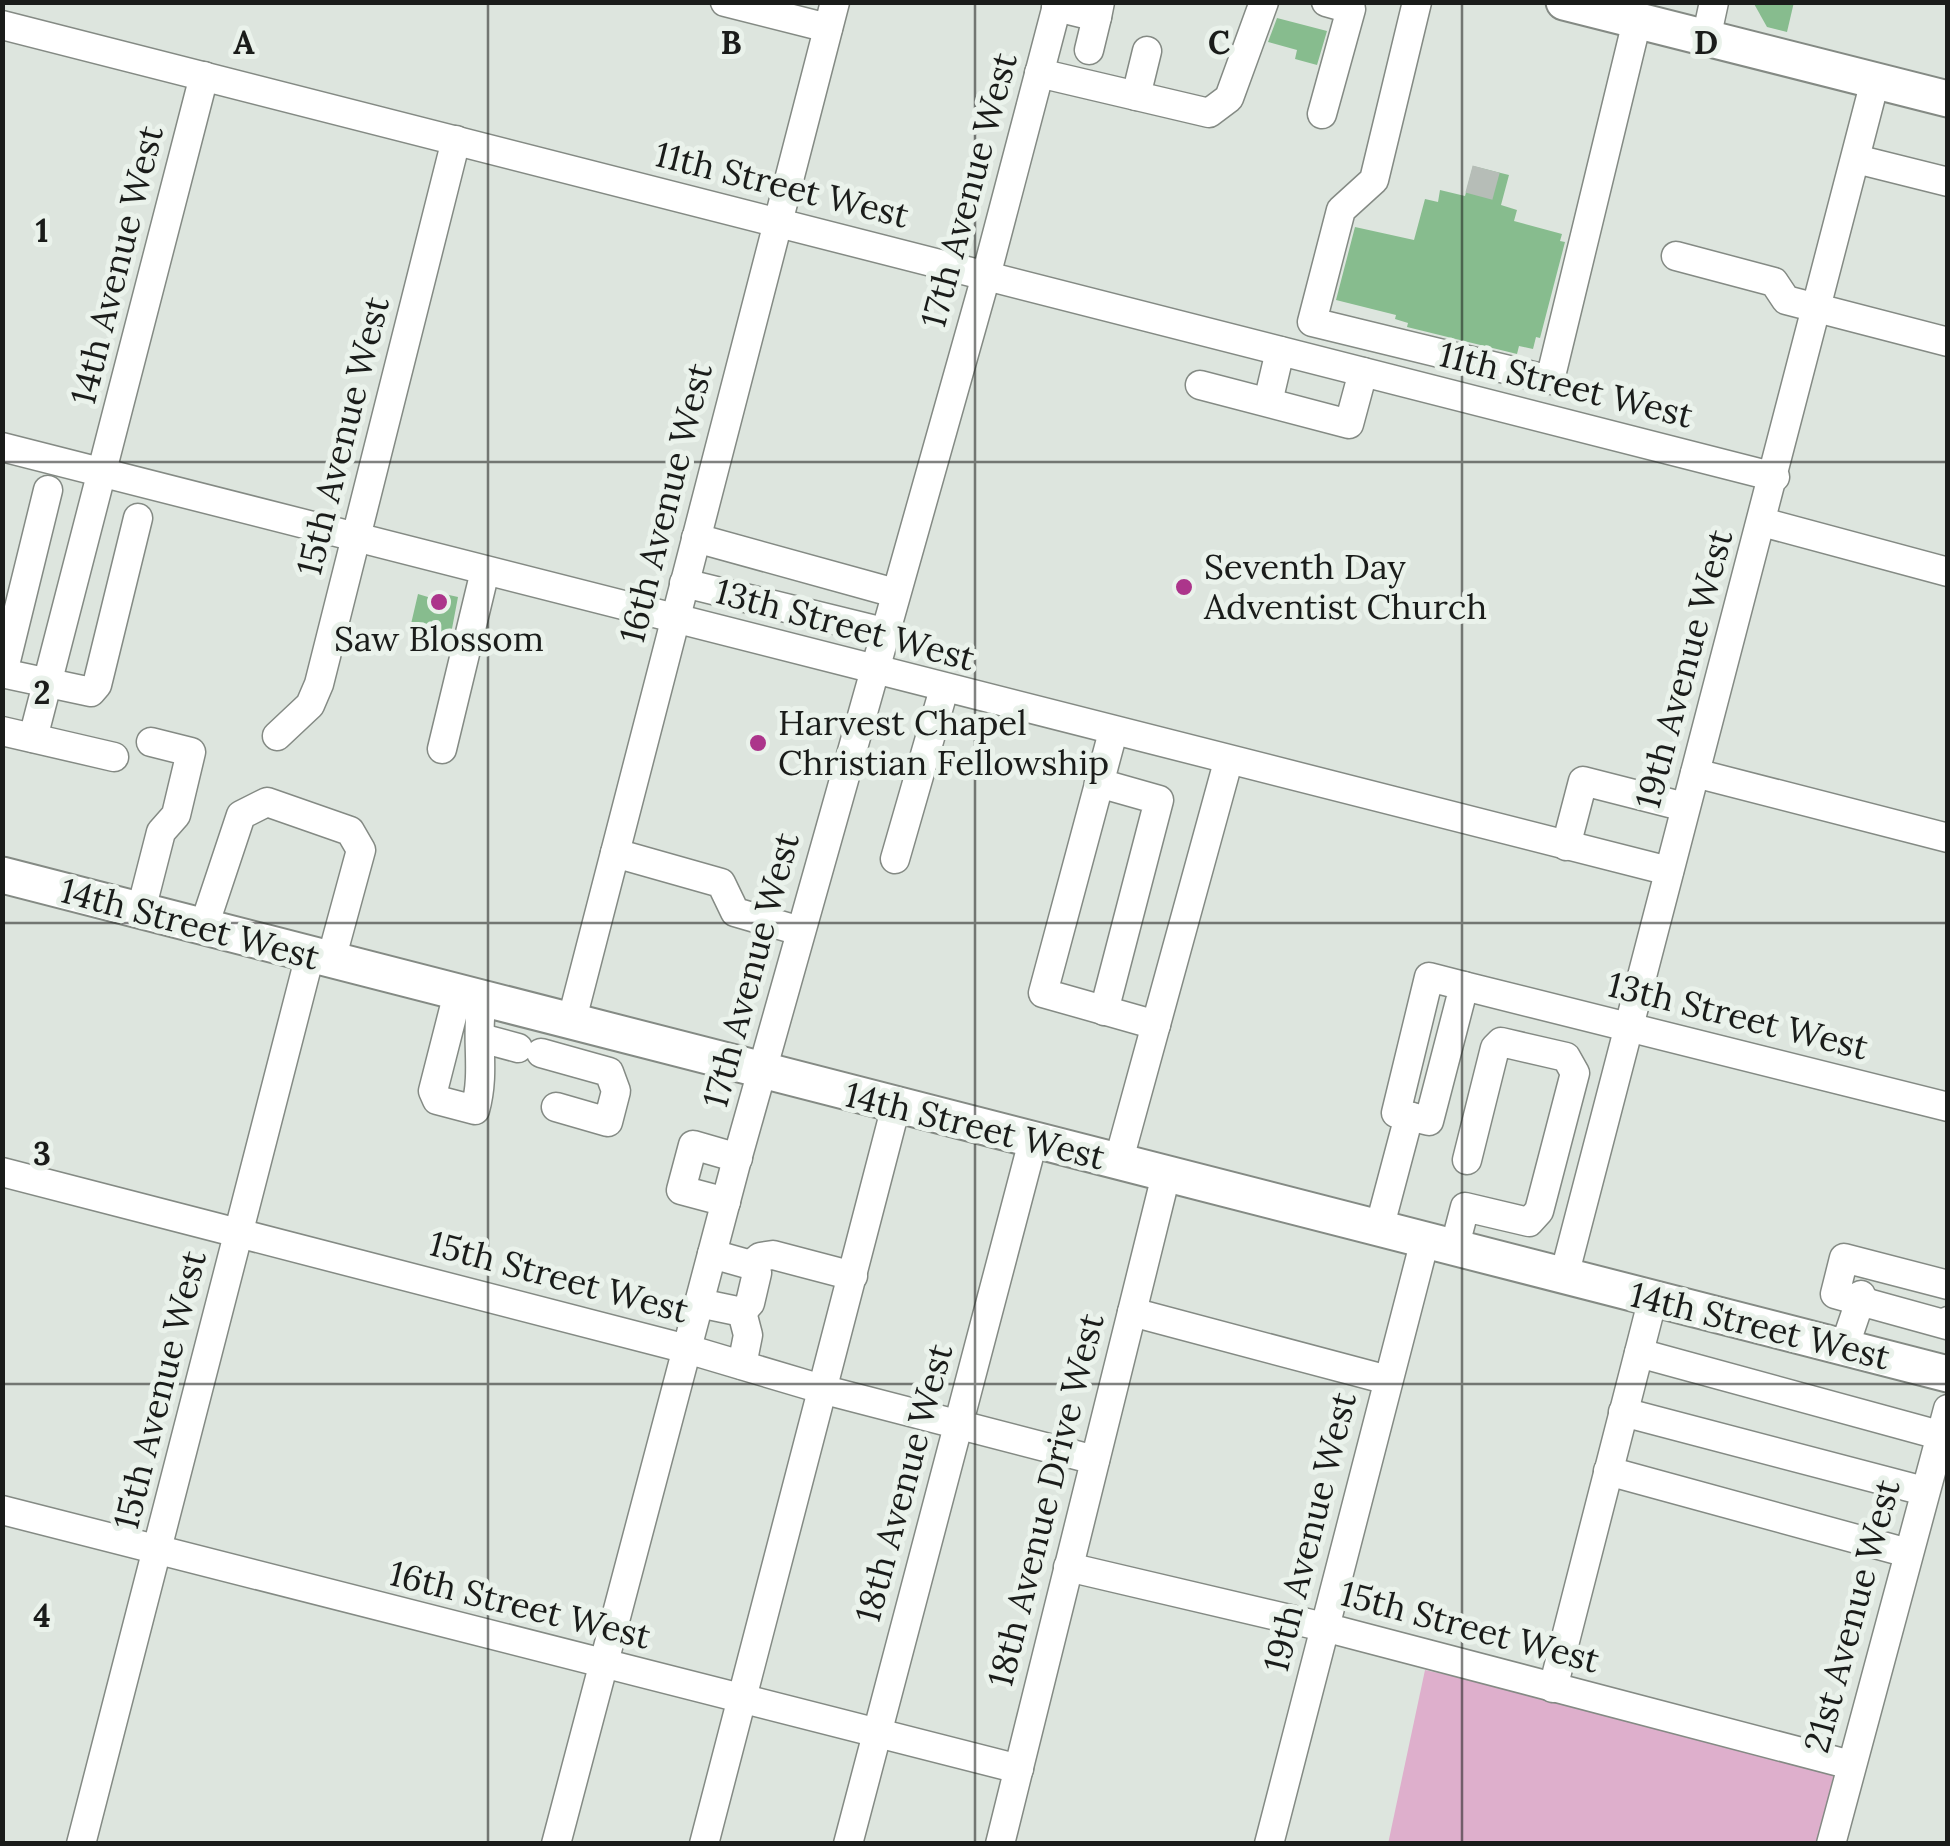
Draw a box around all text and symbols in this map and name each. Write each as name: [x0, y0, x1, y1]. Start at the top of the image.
text: A: [233, 22, 255, 63]
text: B: [720, 22, 742, 63]
text: C: [1208, 22, 1230, 63]
text: D: [1694, 22, 1718, 63]
street label: 17th Avenue West: [910, 47, 1027, 332]
street label: 14th Avenue West: [60, 120, 173, 409]
street label: 11th Street West: [651, 131, 914, 238]
text: 1: [36, 210, 49, 251]
street label: 15th Avenue West: [286, 291, 399, 580]
street label: 11th Street West: [1435, 331, 1698, 438]
street label: 16th Avenue West: [609, 358, 722, 647]
street label: 19th Avenue West: [1625, 524, 1742, 813]
place label: Seventh Day Adventist Church: [1203, 544, 1487, 629]
street label: 13th Street West: [711, 568, 980, 681]
marker: Seventh Day Adventist Church: [1173, 576, 1195, 598]
marker: Saw Blossom: [428, 591, 450, 613]
place label: Saw Blossom: [334, 616, 544, 661]
text: 2: [33, 672, 51, 713]
place label: Harvest Chapel Christian Fellowship: [778, 700, 1109, 785]
marker: Harvest Chapel Christian Fellowship: [747, 732, 769, 754]
street label: 17th Avenue West: [692, 827, 809, 1112]
street label: 14th Street West: [56, 867, 325, 980]
street label: 13th Street West: [1603, 961, 1873, 1070]
street label: 14th Street West: [841, 1072, 1110, 1180]
text: 3: [33, 1133, 51, 1174]
street label: 15th Street West: [425, 1220, 694, 1333]
street label: 15th Avenue West: [103, 1245, 216, 1534]
street label: 14th Street West: [1626, 1272, 1895, 1380]
street label: 18th Avenue Drive West: [977, 1308, 1114, 1691]
street label: 18th Avenue West: [845, 1338, 962, 1627]
street label: 19th Avenue West: [1253, 1387, 1366, 1676]
street label: 21st Avenue West: [1793, 1474, 1910, 1757]
street label: 16th Street West: [385, 1550, 656, 1659]
street label: 15th Street West: [1336, 1570, 1605, 1683]
text: 4: [33, 1595, 51, 1636]

